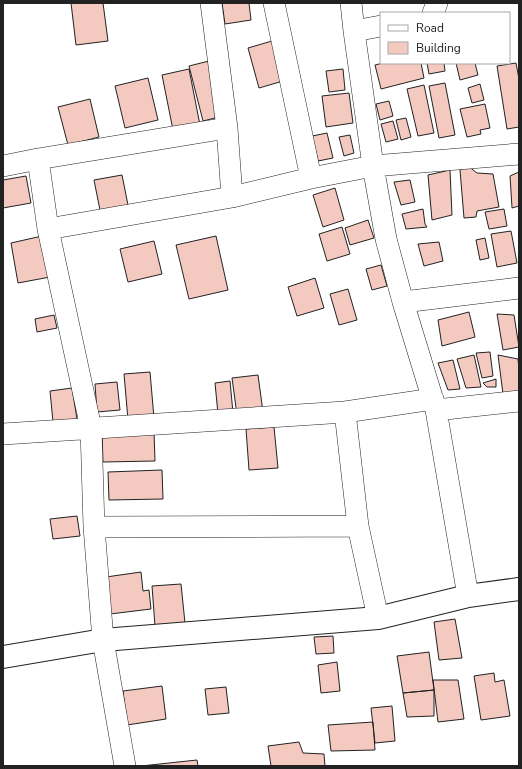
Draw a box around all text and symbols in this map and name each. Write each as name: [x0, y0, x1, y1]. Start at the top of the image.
legend: [380, 12, 510, 64]
text: Road: [416, 20, 444, 36]
text: Building: [416, 40, 461, 56]

